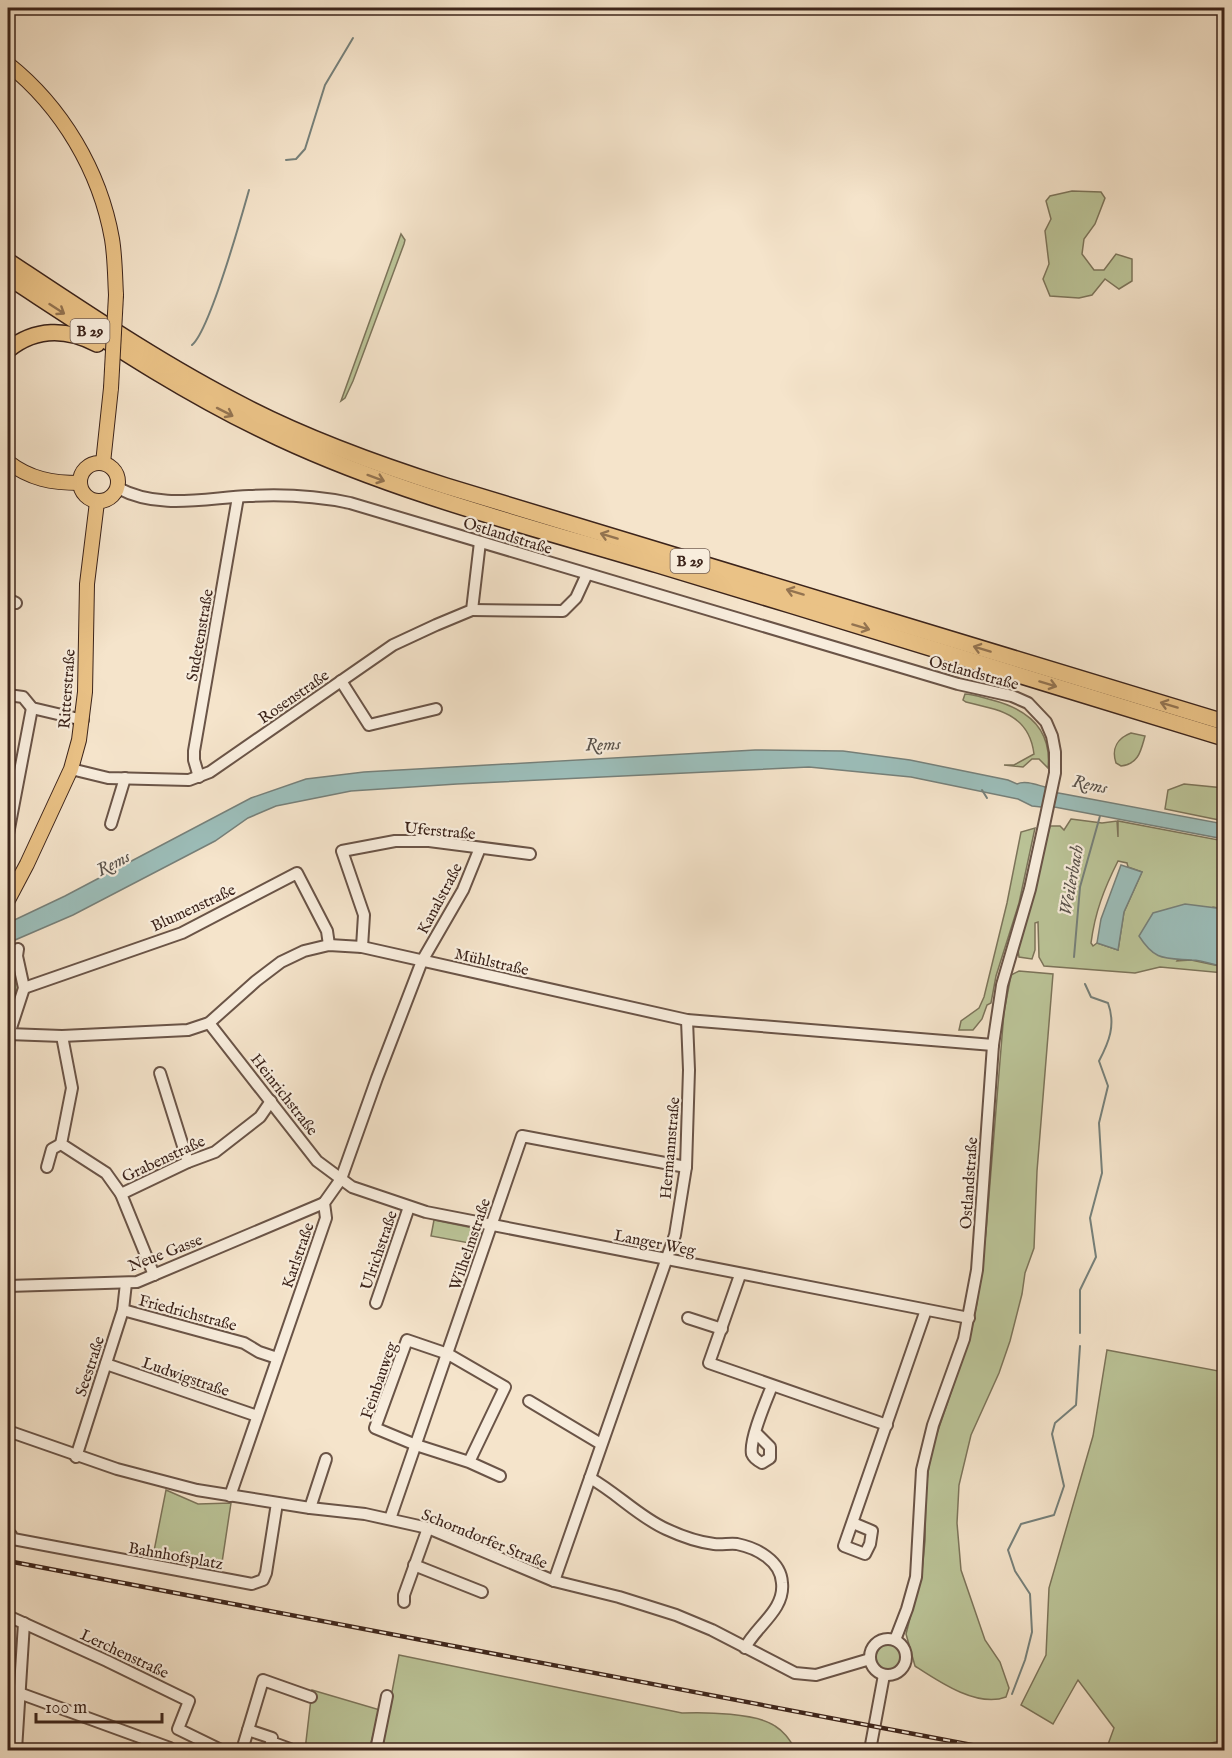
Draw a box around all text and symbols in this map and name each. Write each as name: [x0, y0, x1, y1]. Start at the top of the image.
one-way arrow: [48, 303, 64, 315]
road number: B 29: [70, 319, 110, 343]
one-way arrow: [215, 407, 233, 418]
one-way arrow: [367, 473, 385, 484]
street label: Ostlandstraße: [460, 514, 554, 560]
one-way arrow: [600, 530, 619, 541]
road number: B 29: [670, 549, 710, 573]
one-way arrow: [786, 586, 805, 597]
street label: Sudetenstraße: [183, 588, 219, 683]
one-way arrow: [851, 622, 870, 633]
one-way arrow: [973, 643, 992, 654]
street label: Ritterstraße: [55, 649, 81, 730]
street label: Ostlandstraße: [926, 652, 1021, 696]
street label: Rosenstraße: [255, 666, 333, 729]
one-way arrow: [1038, 679, 1057, 690]
one-way arrow: [1159, 699, 1178, 710]
water label: Rems: [585, 733, 622, 758]
water label: Rems: [1070, 771, 1110, 801]
street label: Uferstraße: [403, 819, 476, 845]
water label: Weilerbach: [1055, 843, 1090, 917]
water label: Rems: [93, 845, 135, 883]
street label: Kanalstraße: [414, 860, 468, 938]
street label: Blumenstraße: [148, 881, 239, 937]
street label: Mühlstraße: [452, 945, 531, 981]
street label: Heinrichstraße: [245, 1050, 322, 1140]
street label: Hermannstraße: [657, 1096, 685, 1200]
street label: Grabenstraße: [119, 1132, 209, 1188]
street label: Ostlandstraße: [957, 1136, 983, 1230]
street label: Wilhelmstraße: [446, 1196, 496, 1293]
street label: Ulrichstraße: [357, 1208, 403, 1293]
street label: Karlstraße: [278, 1220, 319, 1291]
street label: Langer Weg: [612, 1226, 697, 1262]
street label: Neue Gasse: [126, 1231, 206, 1277]
street label: Friedrichstraße: [136, 1291, 239, 1337]
street label: Seestraße: [72, 1334, 110, 1399]
street label: Feinbauweg: [357, 1339, 403, 1422]
street label: Ludwigstraße: [139, 1354, 232, 1402]
street label: Schorndorfer Straße: [418, 1505, 550, 1574]
street label: Bahnhofsplatz: [127, 1539, 225, 1575]
street label: Lerchenstraße: [77, 1626, 172, 1684]
scale bar: [36, 1686, 162, 1724]
text: 100 m: [45, 1697, 87, 1720]

